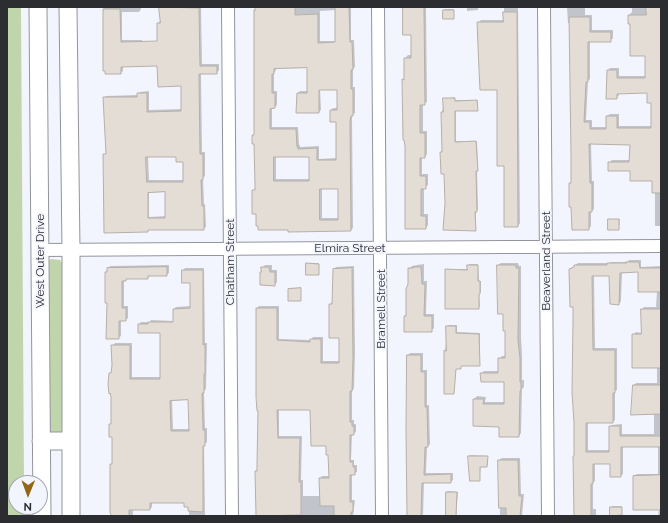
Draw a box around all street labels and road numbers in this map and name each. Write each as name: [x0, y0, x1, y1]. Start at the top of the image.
street label: Beaverland Street: [539, 211, 553, 311]
street label: West Outer Drive: [33, 214, 47, 308]
street label: Chatham Street: [223, 219, 237, 305]
street label: Elmira Street: [314, 241, 386, 255]
street label: Bramell Street: [374, 269, 388, 349]

